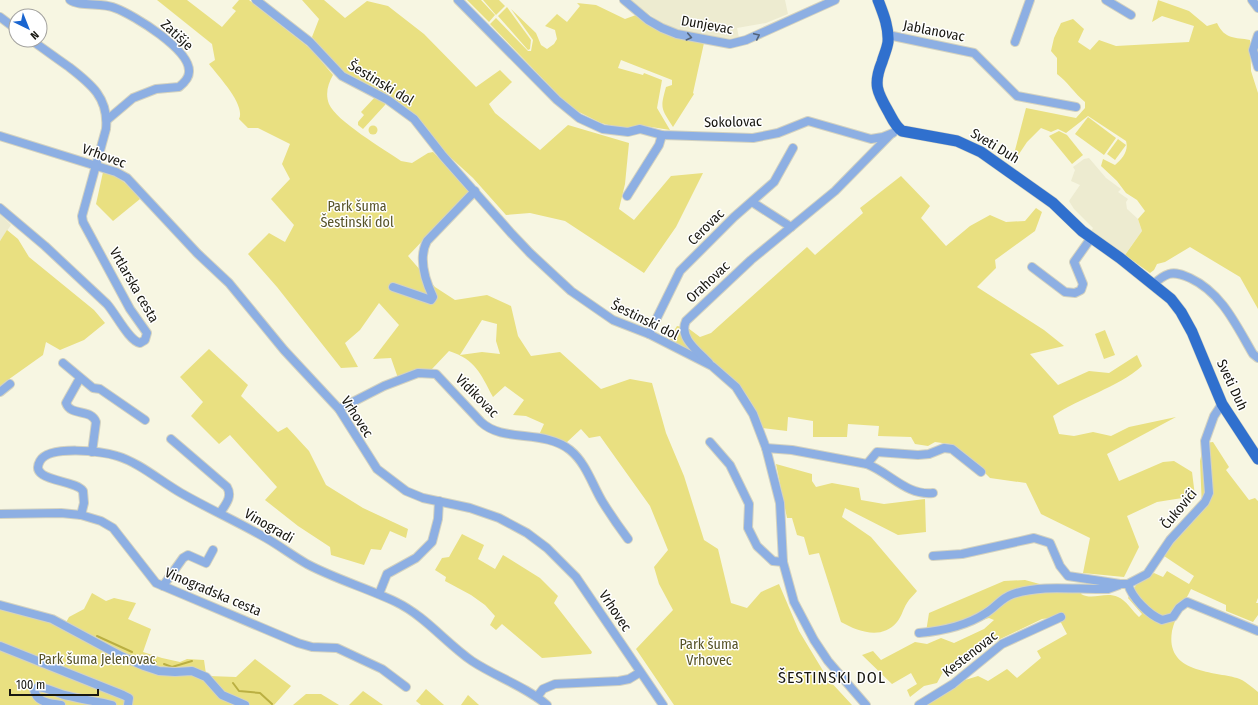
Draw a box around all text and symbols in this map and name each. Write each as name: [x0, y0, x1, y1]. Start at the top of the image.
north arrow: [8, 8, 48, 48]
street label: Dunjevac: [680, 12, 734, 38]
street label: Zatišje: [157, 16, 197, 54]
street label: Jablanovac: [902, 17, 966, 45]
text: N: [28, 28, 41, 42]
one-way arrow: [686, 32, 692, 40]
one-way arrow: [753, 33, 760, 41]
street label: Šestinski dol: [345, 56, 418, 109]
street label: Sokolovac: [704, 113, 762, 131]
street label: Sveti Duh: [967, 125, 1023, 167]
street label: Vrhovec: [80, 140, 128, 172]
park label: Park šuma Šestinski dol: [320, 198, 394, 231]
street label: Cerovac: [684, 205, 728, 249]
street label: Vrtlarska cesta: [106, 244, 162, 326]
street label: Orahovac: [683, 257, 733, 307]
street label: Šestinski dol: [608, 295, 682, 344]
street label: Sveti Duh: [1213, 357, 1251, 413]
street label: Vidikovac: [452, 371, 502, 421]
street label: Vrhovec: [337, 393, 377, 441]
street label: Čukovići: [1157, 485, 1201, 533]
street label: Vinogradi: [241, 505, 297, 547]
street label: Vinogradska cesta: [162, 564, 264, 620]
street label: Vrhovec: [595, 587, 635, 635]
street label: Kestenovac: [939, 627, 1001, 681]
park label: Park šuma Vrhovec: [679, 636, 739, 669]
park label: Park šuma Jelenovac: [38, 651, 156, 668]
district label: ŠESTINSKI DOL: [778, 667, 886, 687]
scale bar: [10, 671, 98, 697]
text: 100 m: [16, 678, 45, 692]

